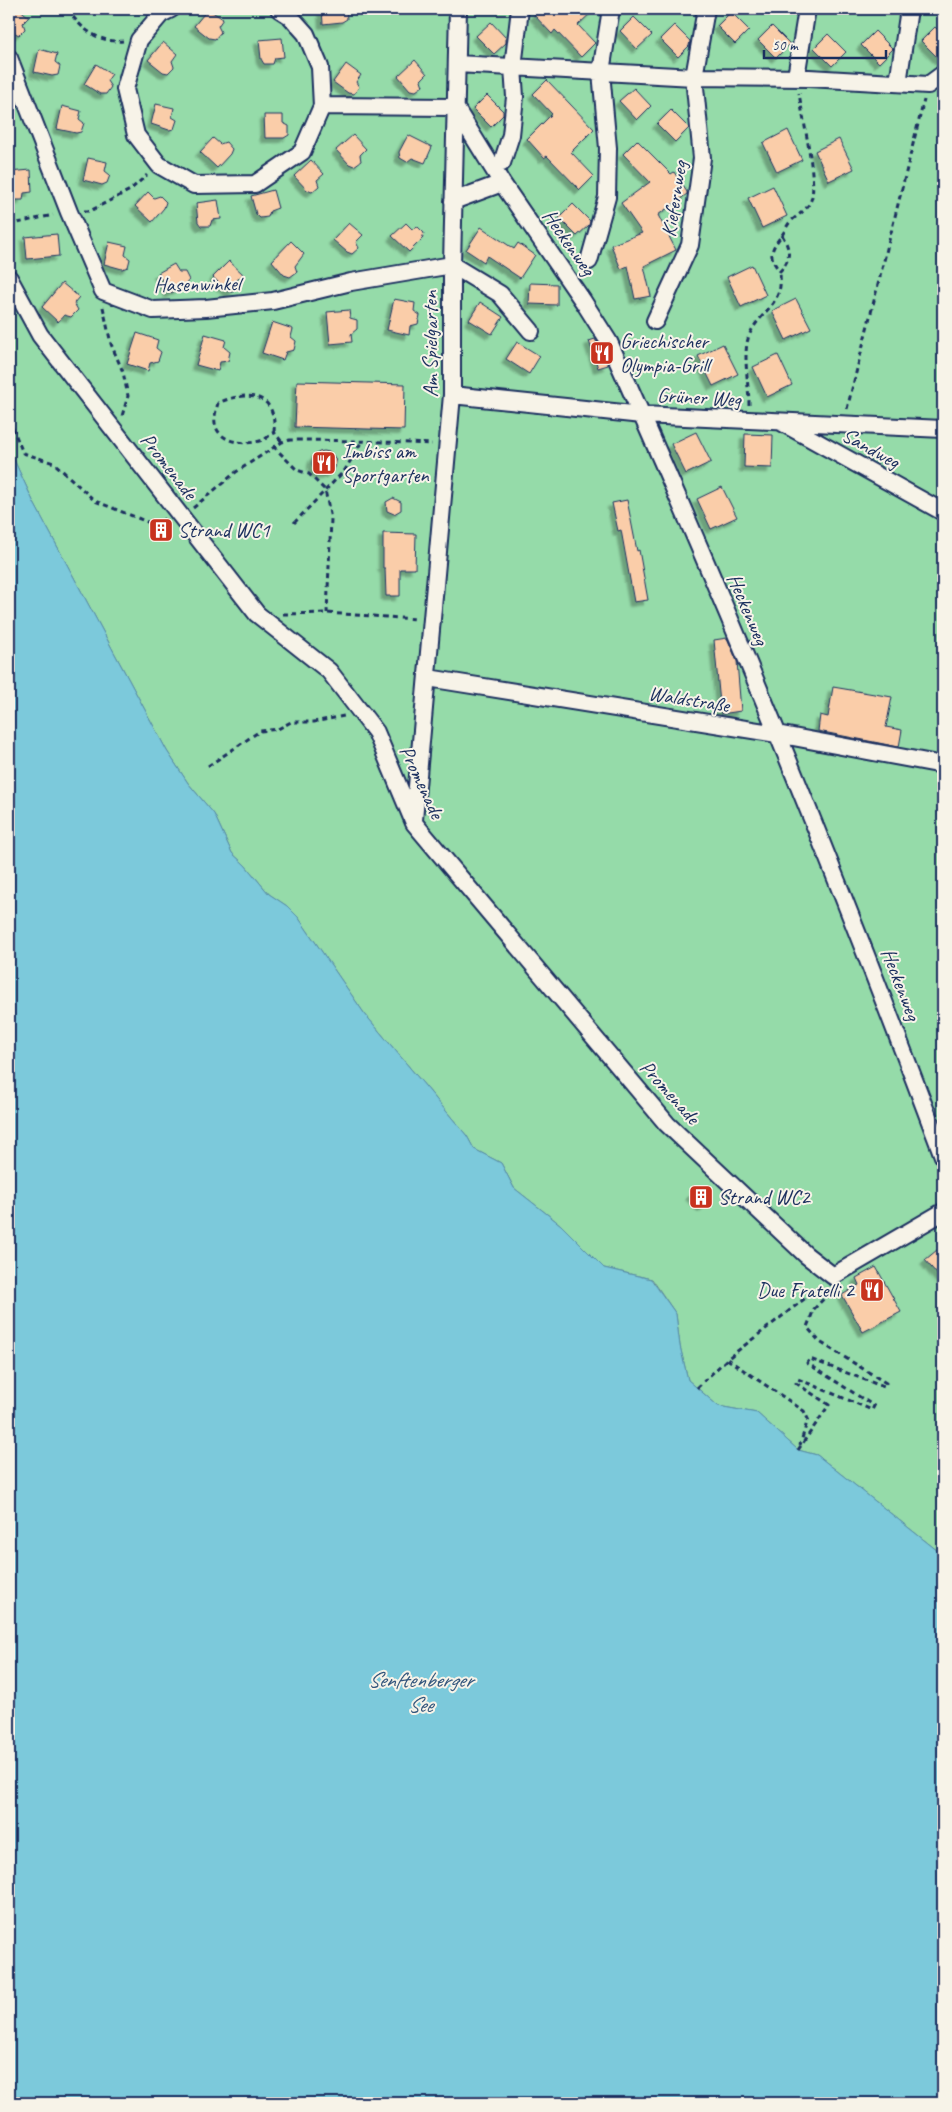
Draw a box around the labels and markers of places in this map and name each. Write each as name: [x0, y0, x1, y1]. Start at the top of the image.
place label: Griechischer Olympia-Grill: [620, 328, 713, 378]
restaurant icon: Griechischer Olympia-Grill: [589, 340, 615, 366]
place label: Imbiss am Sportgarten: [342, 438, 429, 488]
restaurant icon: Imbiss am Sportgarten: [311, 450, 337, 476]
building icon: Strand WC1: [148, 517, 174, 543]
place label: Strand WC1: [178, 517, 271, 543]
building icon: Strand WC2: [688, 1184, 714, 1210]
place label: Strand WC2: [718, 1184, 811, 1210]
place label: Due Fratelli 2: [757, 1277, 856, 1303]
restaurant icon: Due Fratelli 2: [859, 1277, 885, 1303]

